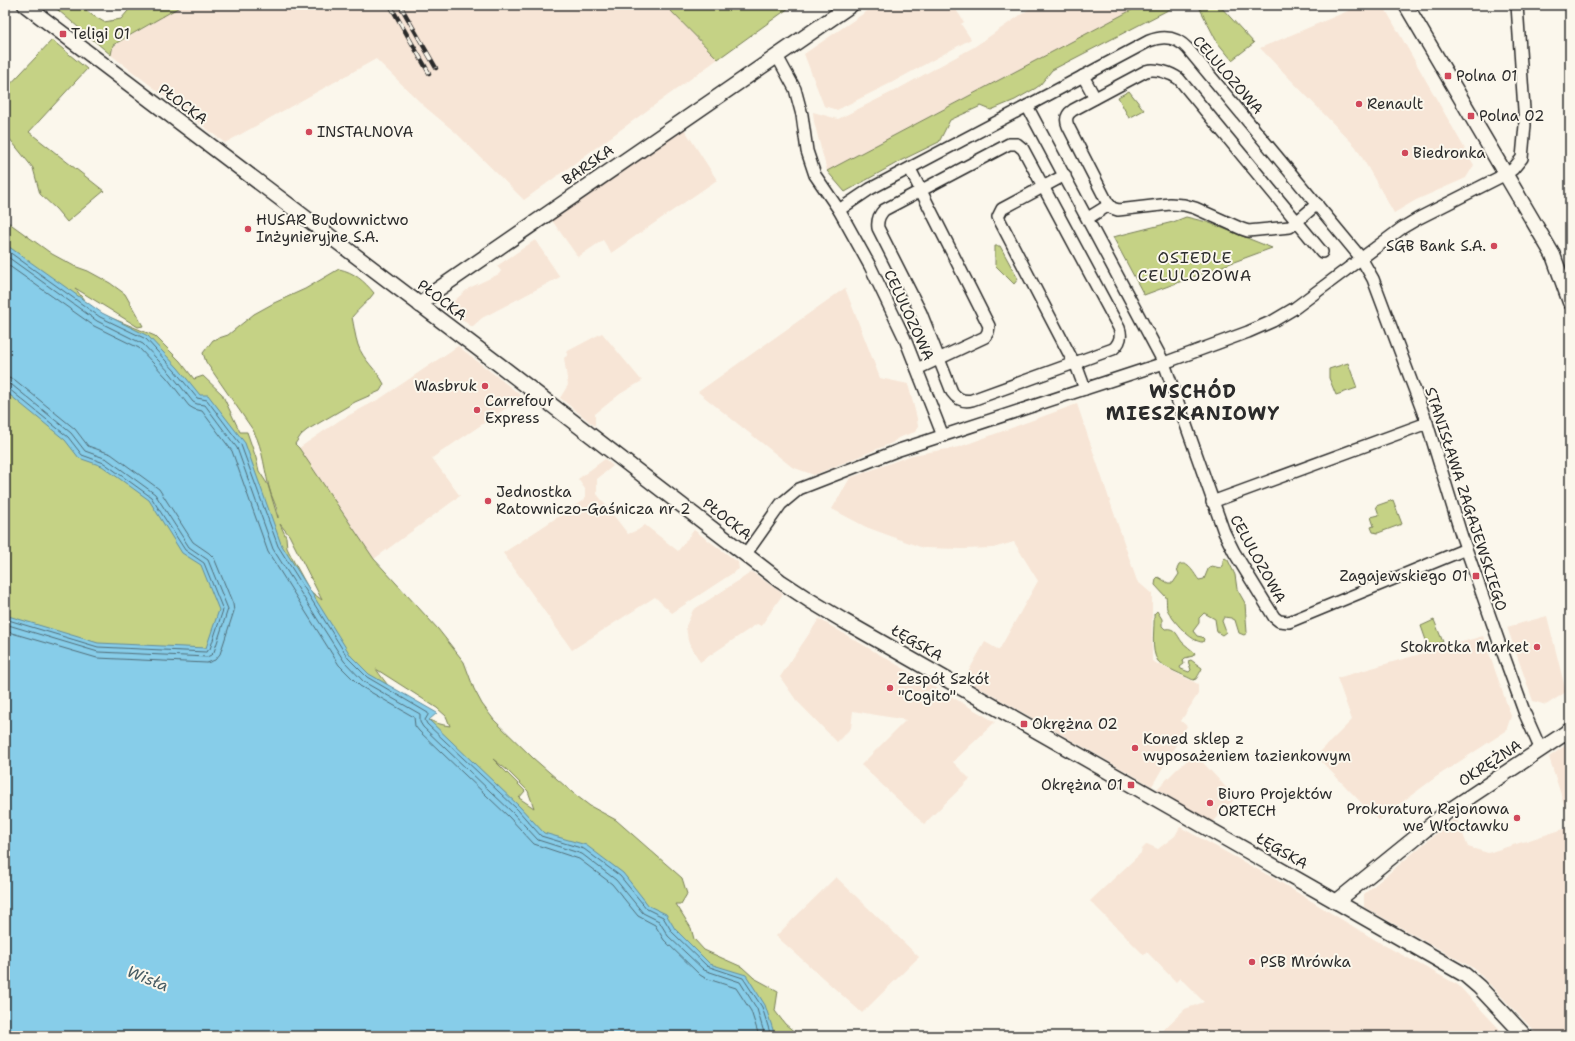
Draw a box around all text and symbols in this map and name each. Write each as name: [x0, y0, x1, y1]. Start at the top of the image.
place label: Teligi 01: [71, 24, 130, 44]
marker: Teligi 01: [58, 29, 68, 39]
street label: CELULOZOWA: [1188, 31, 1268, 119]
place label: Polna 01: [1456, 66, 1518, 86]
marker: Polna 01: [1443, 71, 1453, 81]
street label: PŁOCKA: [154, 79, 212, 129]
place label: Renault: [1367, 94, 1423, 114]
marker: Renault: [1354, 99, 1364, 109]
place label: Polna 02: [1479, 106, 1544, 126]
marker: Polna 02: [1466, 111, 1476, 121]
place label: INSTALNOVA: [317, 122, 414, 142]
marker: INSTALNOVA: [304, 127, 314, 137]
street label: BARSKA: [558, 140, 618, 190]
place label: Biedronka: [1413, 143, 1486, 163]
marker: Biedronka: [1400, 148, 1410, 158]
place label: HUSAR Budownictwo Inżynieryjne S.A.: [256, 210, 409, 247]
marker: HUSAR Budownictwo Inżynieryjne S.A.: [243, 224, 253, 234]
place label: SGB Bank S.A.: [1386, 236, 1486, 256]
marker: SGB Bank S.A.: [1489, 241, 1499, 251]
district label: OSIEDLE CELULOZOWA: [1138, 247, 1252, 286]
street label: CELULOZOWA: [879, 266, 939, 364]
street label: PŁOCKA: [413, 275, 471, 325]
place label: Wasbruk: [414, 376, 477, 396]
district label: WSCHÓD MIESZKANIOWY: [1106, 378, 1280, 426]
marker: Wasbruk: [480, 381, 490, 391]
street label: STANISŁAWA ZAGAJEWSKIEGO: [1420, 384, 1512, 614]
place label: Carrefour Express: [485, 391, 554, 428]
marker: Carrefour Express: [472, 405, 482, 415]
place label: Jednostka Ratowniczo-Gaśnicza nr 2: [496, 482, 691, 519]
street label: PŁOCKA: [699, 494, 756, 544]
marker: Jednostka Ratowniczo-Gaśnicza nr 2: [483, 496, 493, 506]
street label: CELULOZOWA: [1225, 511, 1291, 607]
place label: Zagajewskiego 01: [1339, 566, 1468, 586]
marker: Zagajewskiego 01: [1471, 571, 1481, 581]
street label: ŁĘGSKA: [887, 620, 947, 666]
place label: Stokrotka Market: [1400, 637, 1529, 657]
marker: Stokrotka Market: [1532, 642, 1542, 652]
place label: Zespół Szkół "Cogito": [898, 669, 990, 706]
marker: Zespół Szkół "Cogito": [885, 683, 895, 693]
place label: Okrężna 02: [1032, 714, 1118, 734]
marker: Okrężna 02: [1019, 719, 1029, 729]
place label: Koned sklep z wyposażeniem łazienkowym: [1143, 729, 1351, 766]
street label: OKRĘŻNA: [1455, 735, 1525, 791]
marker: Koned sklep z wyposażeniem łazienkowym: [1130, 743, 1140, 753]
place label: Okrężna 01: [1041, 775, 1123, 795]
marker: Okrężna 01: [1126, 780, 1136, 790]
place label: Biuro Projektów ORTECH: [1218, 784, 1332, 821]
marker: Biuro Projektów ORTECH: [1205, 798, 1215, 808]
place label: Prokuratura Rejonowa we Włocławku: [1347, 799, 1510, 836]
marker: Prokuratura Rejonowa we Włocławku: [1512, 813, 1522, 823]
street label: ŁĘGSKA: [1252, 828, 1312, 874]
place label: PSB Mrówka: [1260, 952, 1352, 972]
marker: PSB Mrówka: [1247, 957, 1257, 967]
water label: Wisła: [124, 961, 172, 996]

